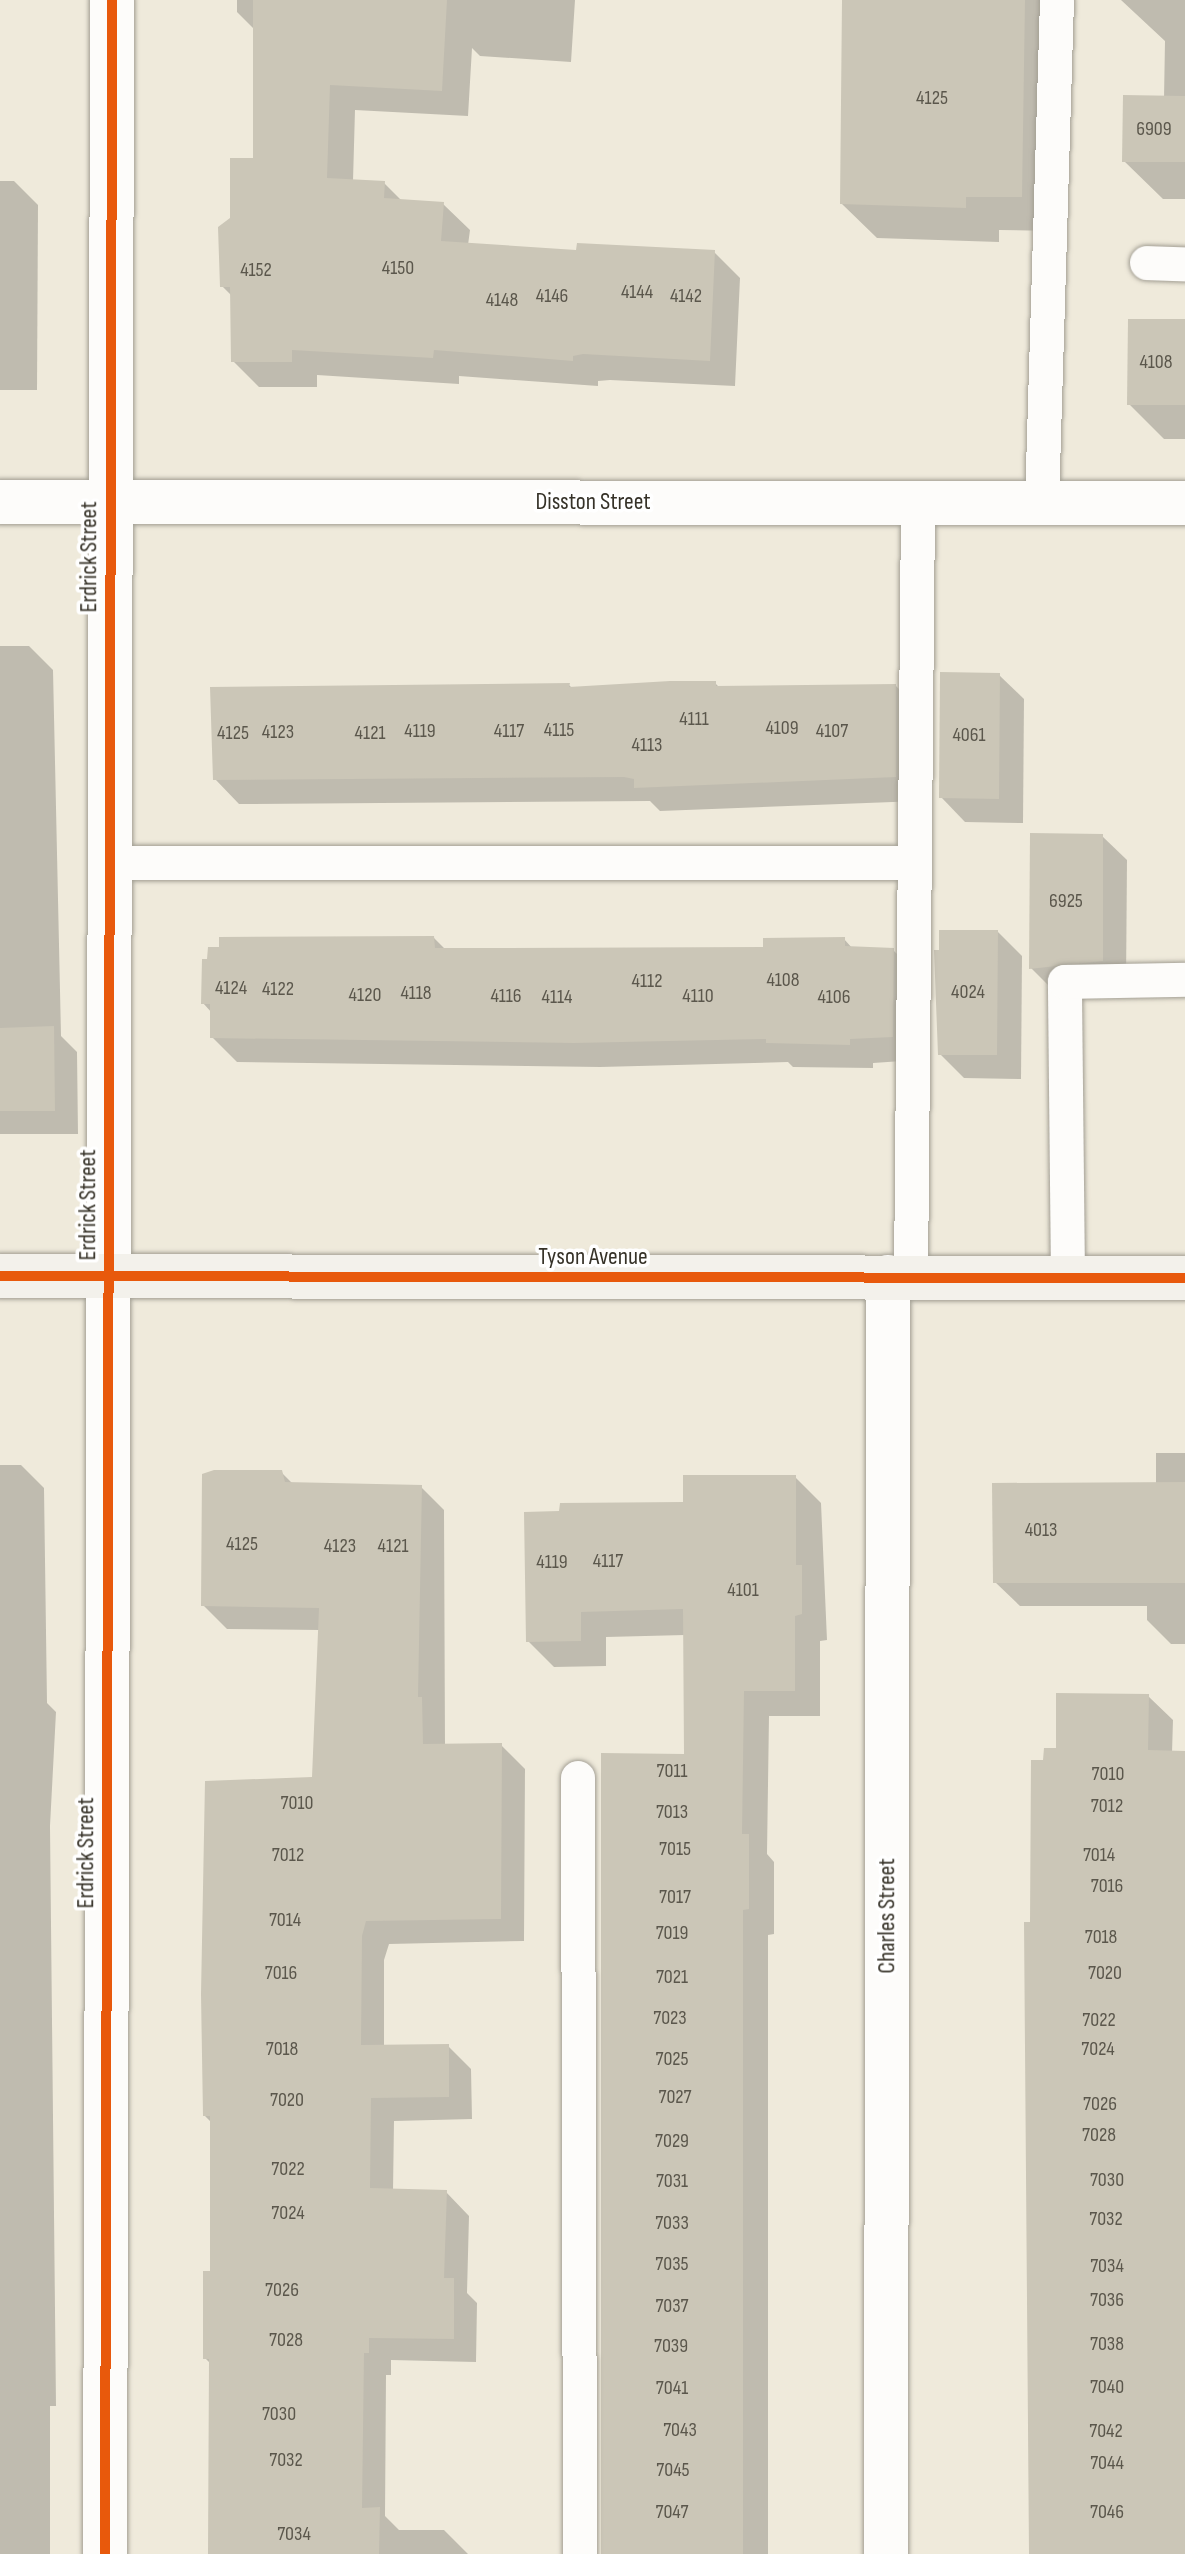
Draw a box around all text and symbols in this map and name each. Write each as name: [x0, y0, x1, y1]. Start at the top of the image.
house number: 4125: [916, 86, 948, 110]
house number: 6909: [1136, 117, 1172, 141]
house number: 4150: [382, 256, 414, 280]
house number: 4152: [240, 258, 272, 282]
house number: 4144: [621, 280, 653, 304]
house number: 4146: [536, 284, 568, 308]
house number: 4142: [670, 284, 702, 308]
house number: 4148: [486, 288, 518, 312]
house number: 4108: [1139, 350, 1173, 374]
street label: Disston Street: [535, 488, 651, 516]
street label: Erdrick Street: [75, 502, 103, 612]
house number: 4111: [679, 707, 709, 731]
house number: 4109: [765, 716, 799, 740]
house number: 4115: [544, 718, 574, 742]
house number: 4119: [404, 719, 436, 743]
house number: 4117: [494, 719, 524, 743]
house number: 4107: [816, 719, 848, 743]
house number: 4123: [262, 720, 294, 744]
house number: 4125: [217, 721, 249, 745]
house number: 4121: [355, 721, 385, 745]
house number: 4061: [952, 723, 986, 747]
house number: 4113: [632, 733, 662, 757]
house number: 6925: [1049, 889, 1083, 913]
house number: 4108: [766, 968, 800, 992]
house number: 4112: [632, 969, 662, 993]
house number: 4124: [215, 976, 247, 1000]
house number: 4122: [262, 977, 294, 1001]
house number: 4024: [951, 980, 985, 1004]
house number: 4118: [400, 981, 432, 1005]
house number: 4120: [349, 983, 381, 1007]
house number: 4116: [490, 984, 522, 1008]
house number: 4110: [682, 984, 714, 1008]
house number: 4114: [542, 985, 572, 1009]
house number: 4106: [817, 985, 851, 1009]
street label: Erdrick Street: [74, 1150, 102, 1260]
street label: Tyson Avenue: [538, 1243, 648, 1271]
house number: 4013: [1025, 1518, 1057, 1542]
house number: 4125: [226, 1532, 258, 1556]
house number: 4123: [324, 1534, 356, 1558]
house number: 4121: [378, 1534, 408, 1558]
house number: 4117: [593, 1549, 623, 1573]
house number: 4119: [536, 1550, 568, 1574]
house number: 4101: [727, 1578, 759, 1602]
house number: 7011: [657, 1759, 687, 1783]
house number: 7010: [1092, 1762, 1124, 1786]
house number: 7010: [281, 1791, 313, 1815]
house number: 7012: [1091, 1794, 1123, 1818]
street label: Erdrick Street: [72, 1798, 100, 1908]
house number: 7013: [656, 1800, 688, 1824]
house number: 7015: [659, 1837, 691, 1861]
house number: 7012: [272, 1843, 304, 1867]
house number: 7014: [1083, 1843, 1115, 1867]
street label: Charles Street: [873, 1858, 901, 1974]
house number: 7016: [1091, 1874, 1123, 1898]
house number: 7017: [659, 1885, 691, 1909]
house number: 7014: [269, 1908, 301, 1932]
house number: 7019: [656, 1921, 688, 1945]
house number: 7018: [1085, 1925, 1117, 1949]
house number: 7016: [265, 1961, 297, 1985]
house number: 7020: [1088, 1961, 1122, 1985]
house number: 7021: [656, 1965, 688, 1989]
house number: 7023: [653, 2006, 687, 2030]
house number: 7022: [1082, 2008, 1116, 2032]
house number: 7018: [266, 2037, 298, 2061]
house number: 7024: [1081, 2037, 1115, 2061]
house number: 7025: [655, 2047, 689, 2071]
house number: 7027: [658, 2085, 692, 2109]
house number: 7020: [270, 2088, 304, 2112]
house number: 7026: [1083, 2092, 1117, 2116]
house number: 7028: [1082, 2123, 1116, 2147]
house number: 7029: [655, 2129, 689, 2153]
house number: 7022: [271, 2157, 305, 2181]
house number: 7030: [1090, 2168, 1124, 2192]
house number: 7031: [656, 2169, 688, 2193]
house number: 7024: [271, 2201, 305, 2225]
house number: 7032: [1089, 2207, 1123, 2231]
house number: 7033: [655, 2211, 689, 2235]
house number: 7035: [655, 2252, 689, 2276]
house number: 7034: [1090, 2254, 1124, 2278]
house number: 7026: [265, 2278, 299, 2302]
house number: 7036: [1090, 2288, 1124, 2312]
house number: 7037: [655, 2294, 689, 2318]
house number: 7028: [269, 2328, 303, 2352]
house number: 7038: [1090, 2332, 1124, 2356]
house number: 7039: [654, 2334, 688, 2358]
house number: 7040: [1090, 2375, 1124, 2399]
house number: 7041: [656, 2376, 688, 2400]
house number: 7030: [262, 2402, 296, 2426]
house number: 7043: [663, 2418, 697, 2442]
house number: 7042: [1089, 2419, 1123, 2443]
house number: 7032: [269, 2448, 303, 2472]
house number: 7044: [1090, 2451, 1124, 2475]
house number: 7045: [656, 2458, 690, 2482]
house number: 7047: [655, 2500, 689, 2524]
house number: 7046: [1090, 2500, 1124, 2524]
house number: 7034: [277, 2522, 311, 2546]

